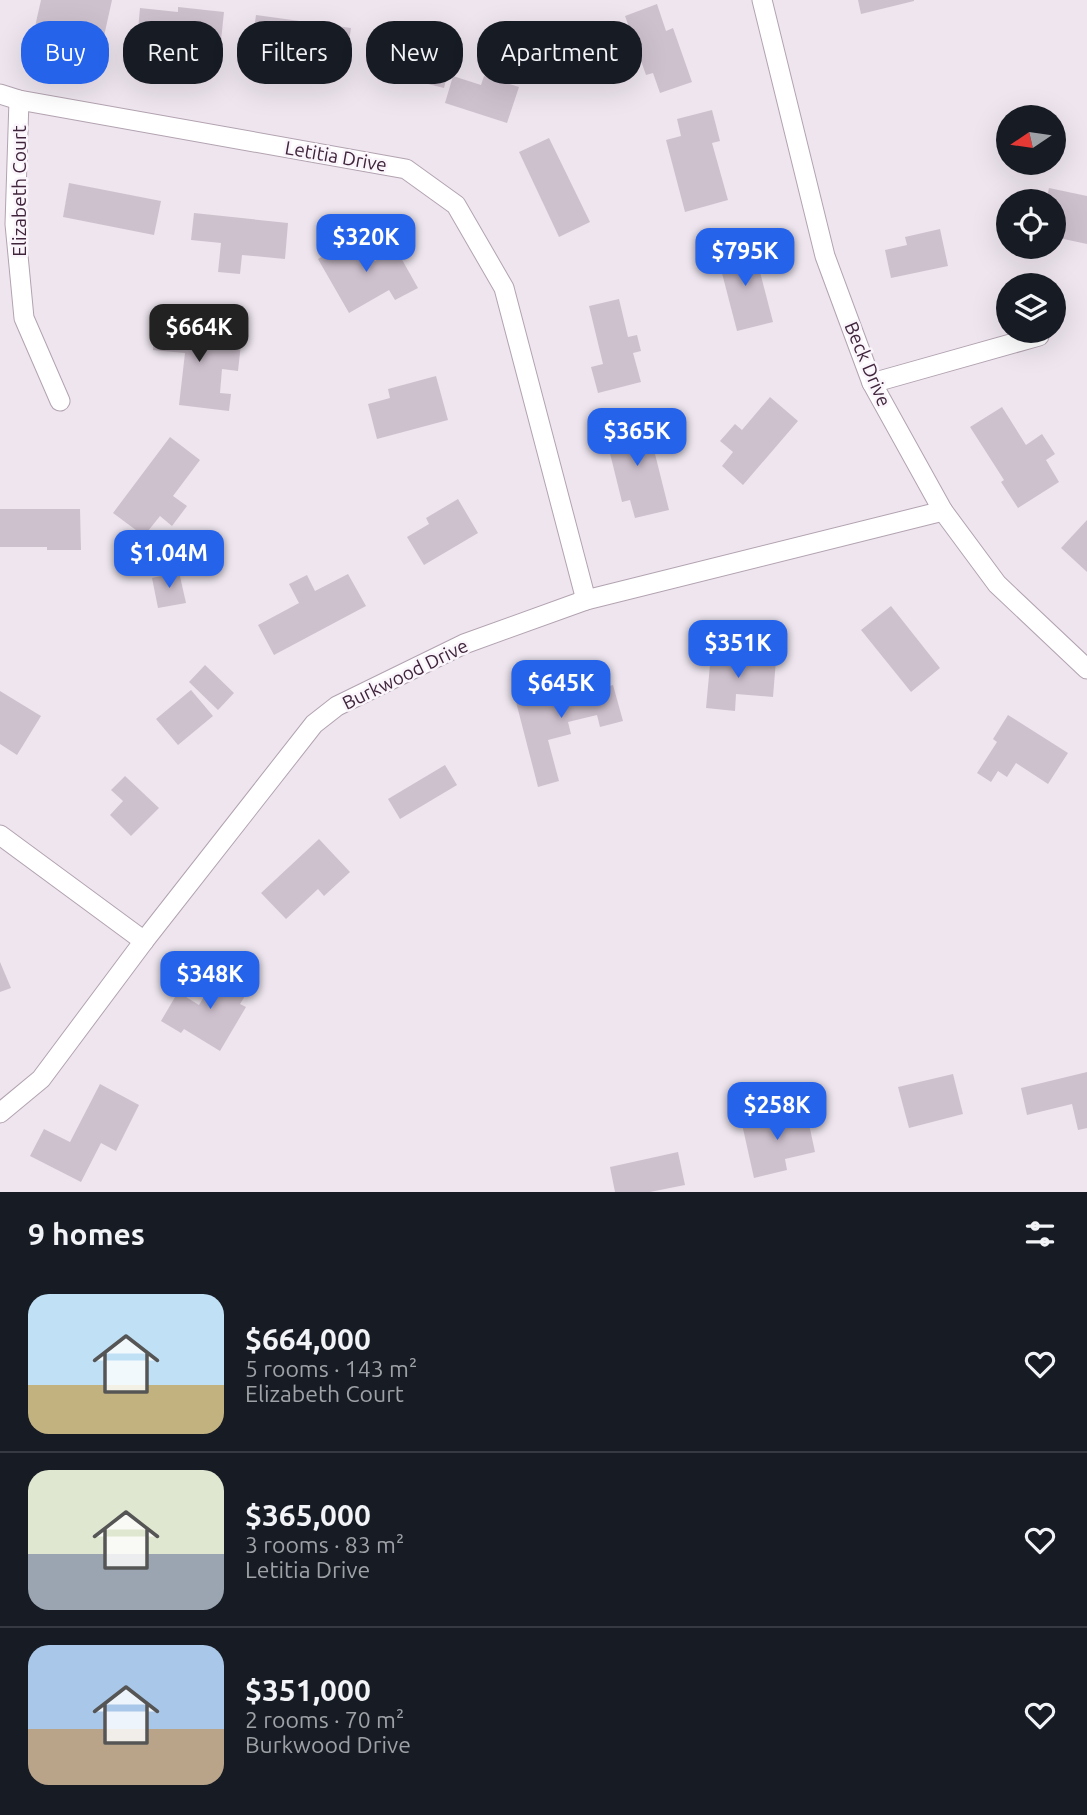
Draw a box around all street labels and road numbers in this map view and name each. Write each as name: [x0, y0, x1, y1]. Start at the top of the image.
street label: Elizabeth Court: [8, 125, 30, 257]
street label: Letitia Drive: [283, 136, 389, 176]
street label: Beck Drive: [840, 318, 896, 410]
street label: Burkwood Drive: [339, 634, 471, 714]

